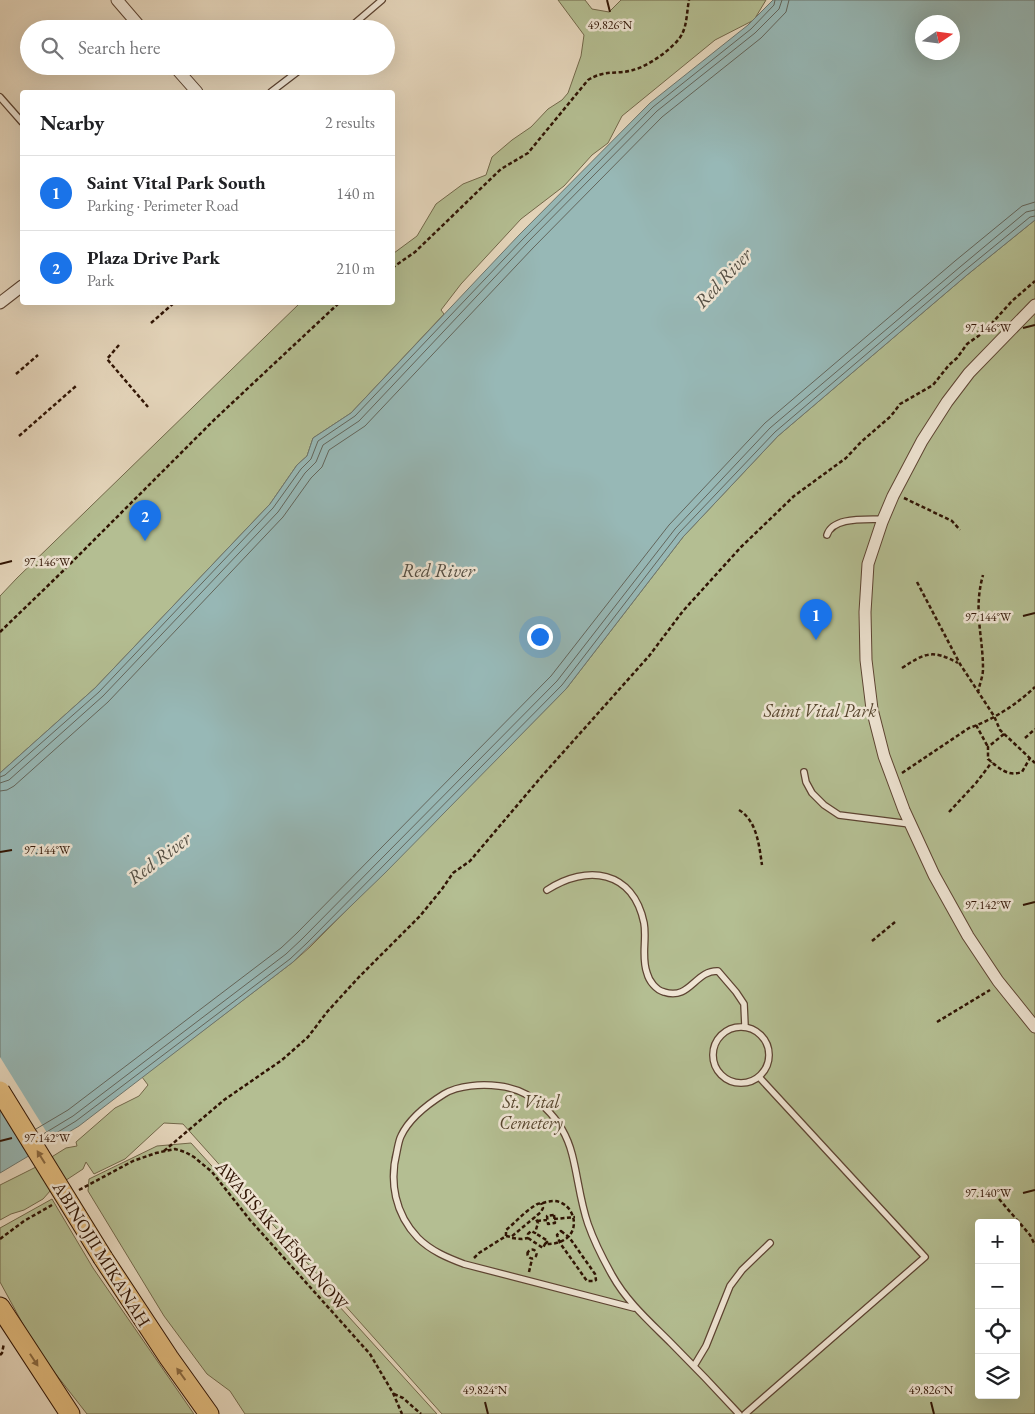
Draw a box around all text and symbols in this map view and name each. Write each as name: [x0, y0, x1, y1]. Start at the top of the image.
north arrow: [915, 15, 960, 60]
text: 49.826°N: [588, 17, 633, 33]
search box: [20, 20, 395, 75]
icon: search: [38, 34, 66, 62]
text: Search here: [78, 35, 160, 60]
text: Nearby: [40, 109, 104, 136]
text: 2 results: [325, 112, 375, 133]
text: Saint Vital Park South: [87, 170, 266, 195]
text: 1: [52, 183, 60, 204]
text: 140 m: [336, 183, 375, 204]
text: Parking · Perimeter Road: [87, 195, 239, 216]
water label: Red River: [689, 242, 758, 313]
text: Plaza Drive Park: [87, 245, 220, 270]
text: 2: [52, 258, 60, 279]
text: 210 m: [336, 258, 375, 279]
text: Park: [87, 270, 114, 291]
text: 97.146°W: [965, 320, 1012, 336]
pin: 2: [129, 500, 161, 541]
text: 97.146°W: [24, 554, 71, 570]
water label: Red River: [401, 558, 475, 583]
pin: 1: [800, 599, 832, 640]
text: 97.144°W: [965, 609, 1012, 625]
your location: [527, 624, 553, 650]
park label: Saint Vital Park: [763, 699, 876, 722]
water label: Red River: [122, 825, 196, 890]
text: 97.144°W: [24, 842, 71, 858]
text: 97.142°W: [965, 897, 1012, 913]
park label: St. Vital Cemetery: [499, 1090, 563, 1135]
text: 97.142°W: [24, 1130, 71, 1146]
one-way arrow: [36, 1150, 45, 1163]
street label: AWASISAK MĒSKANOW: [210, 1155, 354, 1315]
street label: ABINOJII MIKANAH: [47, 1176, 156, 1331]
text: 97.140°W: [965, 1185, 1012, 1201]
map controls: [975, 1219, 1020, 1399]
button: +: [975, 1219, 1020, 1264]
button: −: [975, 1264, 1020, 1309]
button: locate: [975, 1309, 1020, 1354]
one-way arrow: [30, 1353, 39, 1367]
button: layers: [975, 1354, 1020, 1399]
one-way arrow: [176, 1368, 186, 1381]
text: 49.824°N: [463, 1382, 508, 1398]
text: 49.826°N: [909, 1382, 954, 1398]

